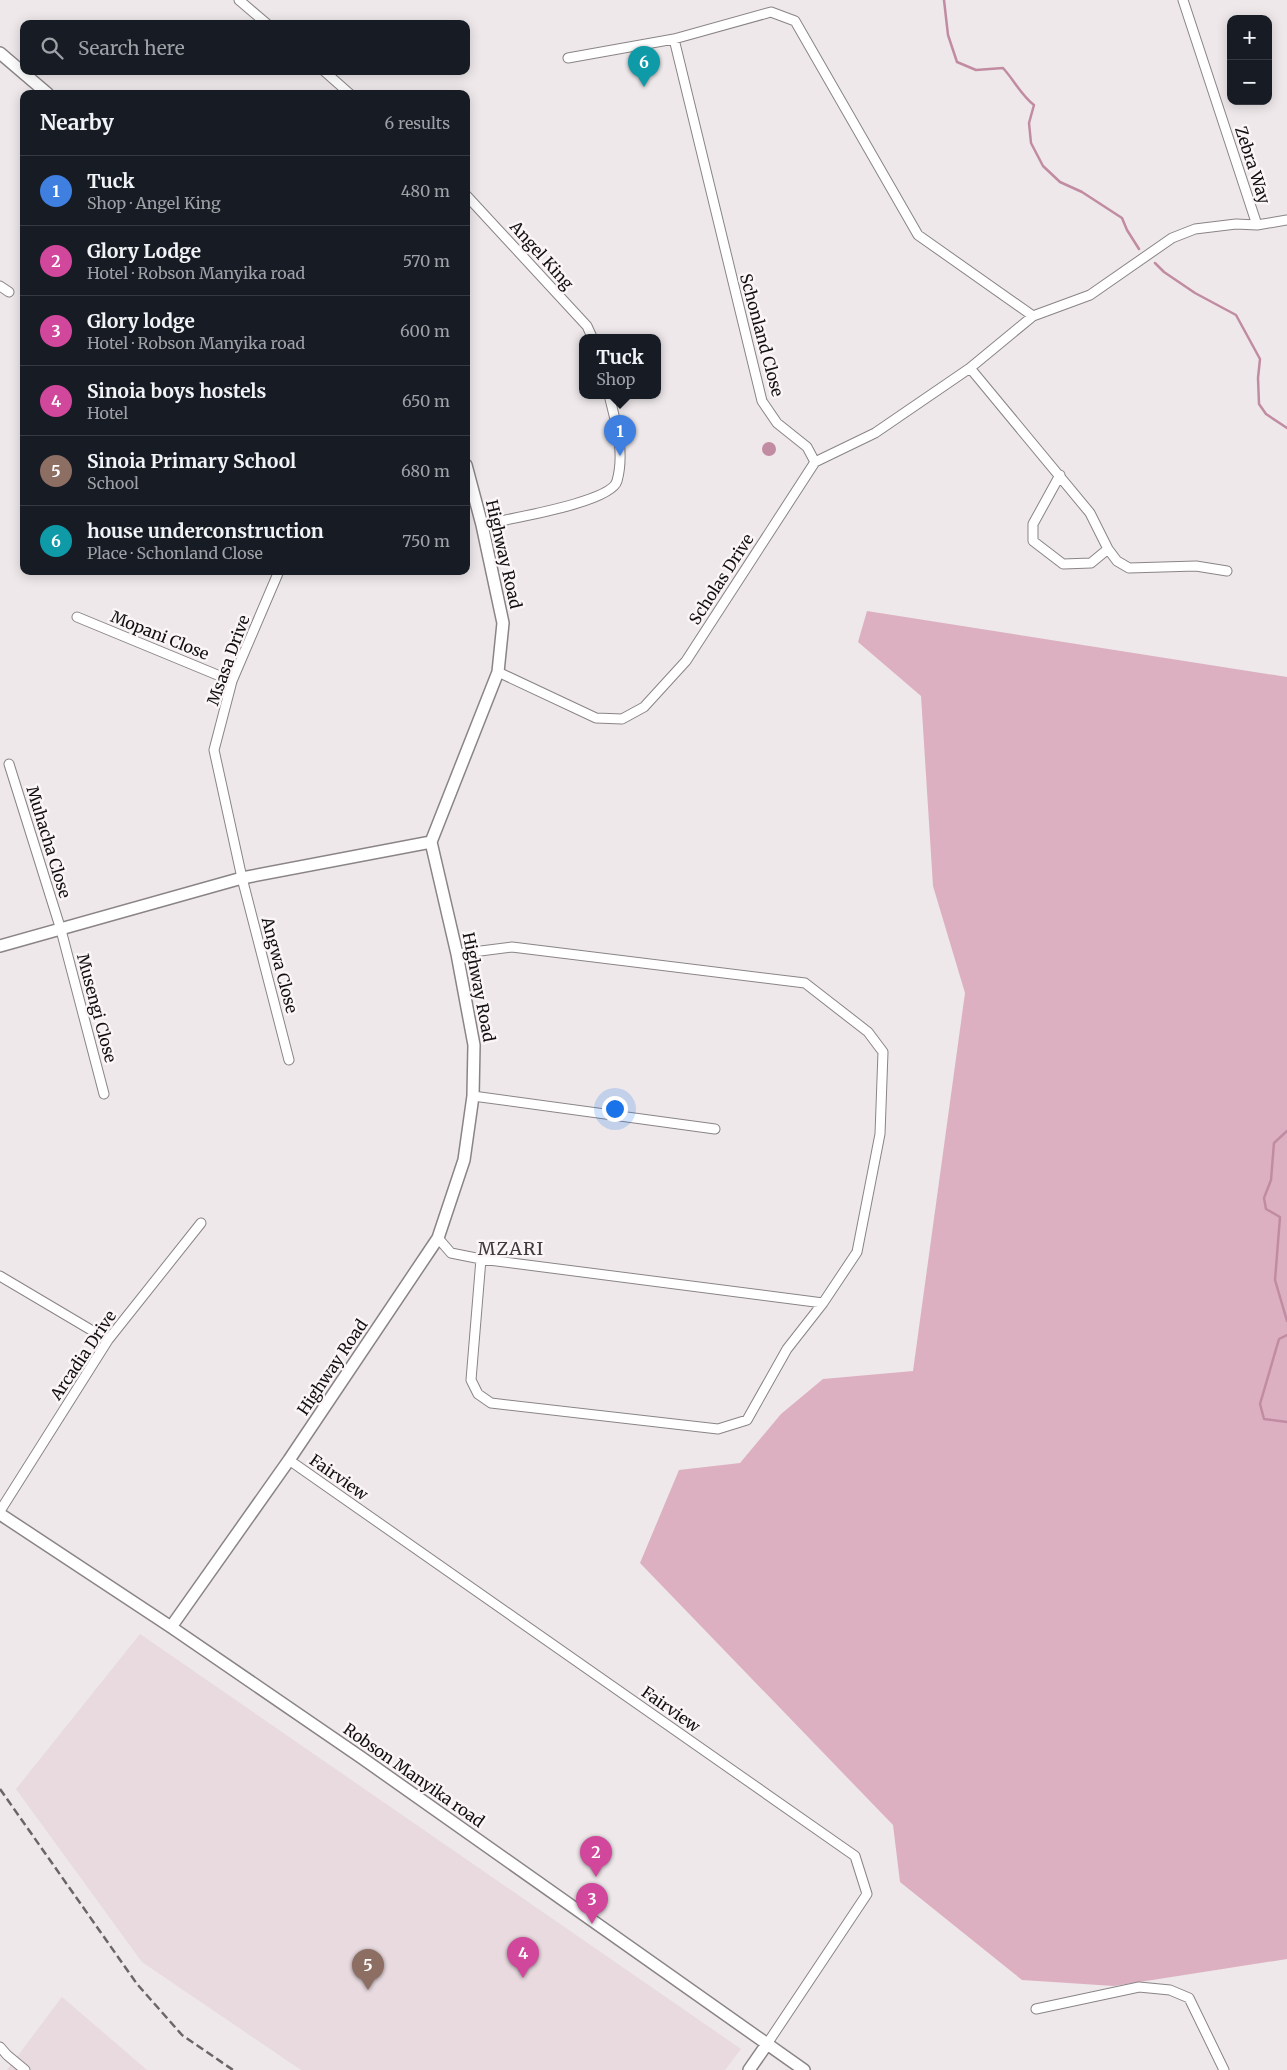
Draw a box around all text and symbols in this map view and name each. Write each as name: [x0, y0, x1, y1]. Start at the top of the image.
map controls: [1227, 15, 1272, 105]
button: +: [1227, 15, 1272, 60]
search box: [20, 20, 470, 75]
icon: search: [38, 34, 66, 62]
text: Search here: [78, 36, 185, 60]
pin: 6: [628, 46, 660, 87]
button: −: [1227, 60, 1272, 105]
text: Nearby: [40, 109, 114, 136]
text: 6 results: [385, 113, 450, 133]
street label: Zebra Way: [1231, 124, 1275, 207]
text: Tuck: [87, 169, 135, 193]
text: 1: [52, 181, 60, 201]
text: 480 m: [401, 181, 450, 201]
text: Shop · Angel King: [87, 193, 221, 213]
street label: Angel King: [505, 216, 578, 294]
text: Glory Lodge: [87, 239, 201, 263]
text: 2: [51, 251, 61, 271]
text: 570 m: [403, 251, 450, 271]
text: Hotel · Robson Manyika road: [87, 263, 305, 283]
street label: Schonland Close: [736, 271, 788, 399]
text: Glory lodge: [87, 309, 195, 333]
text: 3: [51, 321, 61, 341]
text: 600 m: [400, 321, 450, 341]
text: Hotel · Robson Manyika road: [87, 333, 305, 353]
popup: [579, 334, 661, 399]
text: Tuck: [596, 345, 644, 369]
text: Shop: [596, 369, 635, 389]
text: Sinoia boys hostels: [87, 379, 266, 403]
text: 4: [51, 391, 61, 411]
text: 650 m: [402, 391, 450, 411]
text: Hotel: [87, 403, 128, 423]
pin: 1: [604, 415, 636, 456]
text: Sinoia Primary School: [87, 449, 296, 473]
text: 5: [51, 461, 61, 481]
text: 680 m: [401, 461, 450, 481]
text: School: [87, 473, 139, 493]
street label: Highway Road: [482, 498, 526, 611]
text: house underconstruction: [87, 519, 324, 543]
street label: Scholas Drive: [684, 530, 758, 628]
text: 6: [51, 531, 61, 551]
text: 750 m: [402, 531, 450, 551]
text: Place · Schonland Close: [87, 543, 263, 563]
street label: Mopani Close: [108, 606, 212, 664]
street label: Msasa Drive: [202, 612, 254, 708]
street label: Muhacha Close: [22, 783, 76, 901]
street label: Angwa Close: [257, 914, 302, 1015]
street label: Highway Road: [459, 931, 499, 1044]
street label: Musengi Close: [73, 951, 121, 1065]
your location: [602, 1096, 628, 1122]
district label: MZARI: [478, 1237, 544, 1260]
street label: Arcadia Drive: [45, 1306, 120, 1404]
street label: Highway Road: [293, 1315, 372, 1419]
street label: Fairview: [306, 1450, 372, 1505]
street label: Fairview: [638, 1682, 704, 1737]
street label: Robson Manyika road: [340, 1719, 489, 1831]
pin: 2: [580, 1836, 612, 1877]
pin: 3: [576, 1883, 608, 1924]
pin: 4: [507, 1937, 539, 1978]
pin: 5: [352, 1949, 384, 1990]

